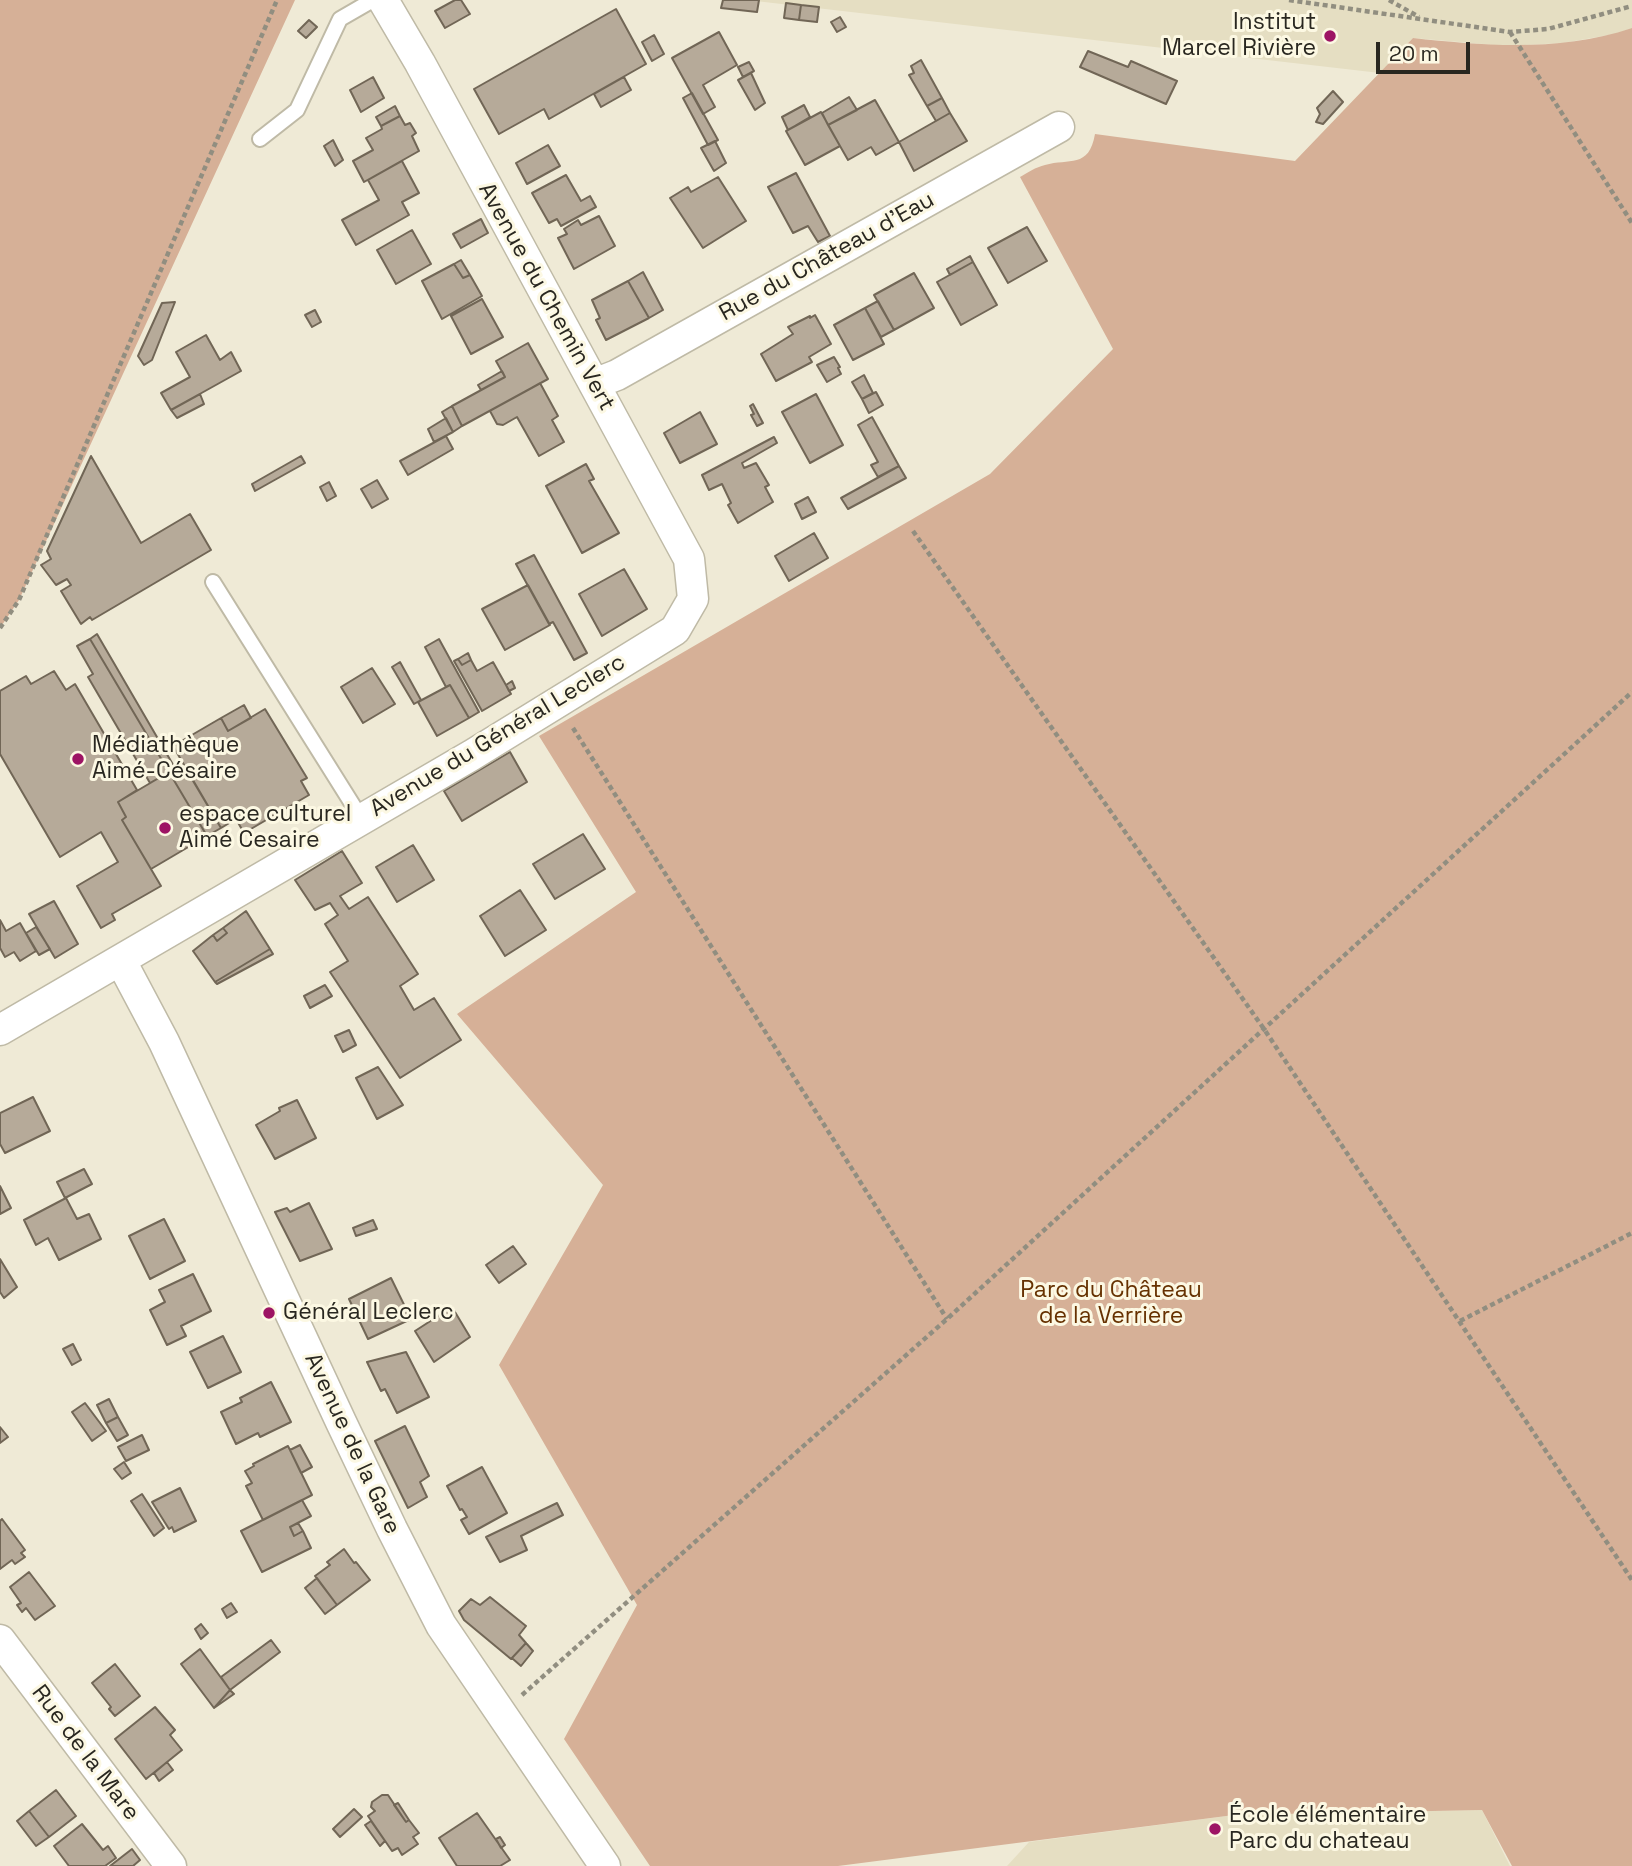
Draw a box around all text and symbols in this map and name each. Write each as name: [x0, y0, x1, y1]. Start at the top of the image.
place label: Institut Marcel Rivière: [1162, 9, 1316, 63]
marker: Institut Marcel Rivière: [1322, 28, 1338, 44]
scale bar: [1380, 28, 1474, 72]
text: 20 m: [1389, 40, 1439, 67]
street label: Avenue du Chemin Vert: [472, 178, 620, 416]
street label: Rue du Château d'Eau: [715, 186, 939, 328]
street label: Avenue du Général Leclerc: [365, 649, 631, 823]
place label: Médiathèque Aimé-Césaire: [92, 732, 239, 786]
marker: Médiathèque Aimé-Césaire: [70, 751, 86, 767]
place label: espace culturel Aimé Cesaire: [179, 801, 351, 855]
marker: espace culturel Aimé Cesaire: [157, 820, 173, 836]
park label: Parc du Château de la Verrière: [1020, 1277, 1202, 1331]
place label: Général Leclerc: [283, 1299, 454, 1327]
marker: Général Leclerc: [261, 1305, 277, 1321]
street label: Avenue de la Gare: [298, 1349, 406, 1539]
street label: Rue de la Mare: [25, 1680, 145, 1826]
place label: École élémentaire Parc du chateau: [1229, 1802, 1426, 1856]
marker: École élémentaire Parc du chateau: [1207, 1821, 1223, 1837]

